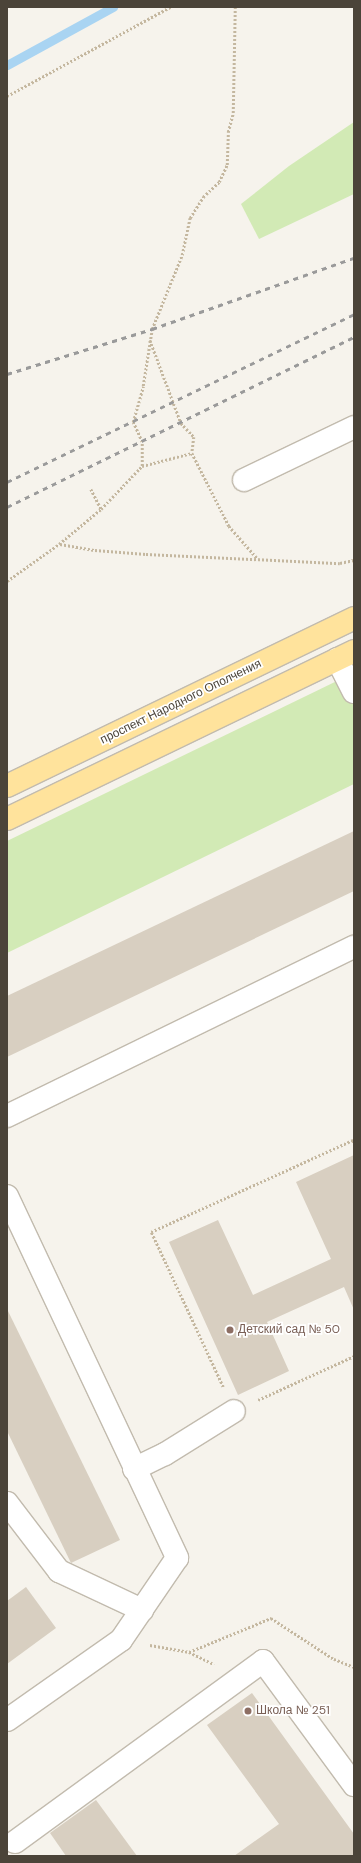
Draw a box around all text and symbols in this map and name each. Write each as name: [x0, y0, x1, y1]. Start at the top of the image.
street label: проспект Народного Ополчения: [98, 657, 264, 747]
place label: Детский сад № 50: [238, 1323, 340, 1337]
marker: Детский сад № 50: [225, 1325, 235, 1335]
place label: Школа № 251: [256, 1704, 330, 1718]
marker: Школа № 251: [243, 1706, 253, 1716]

